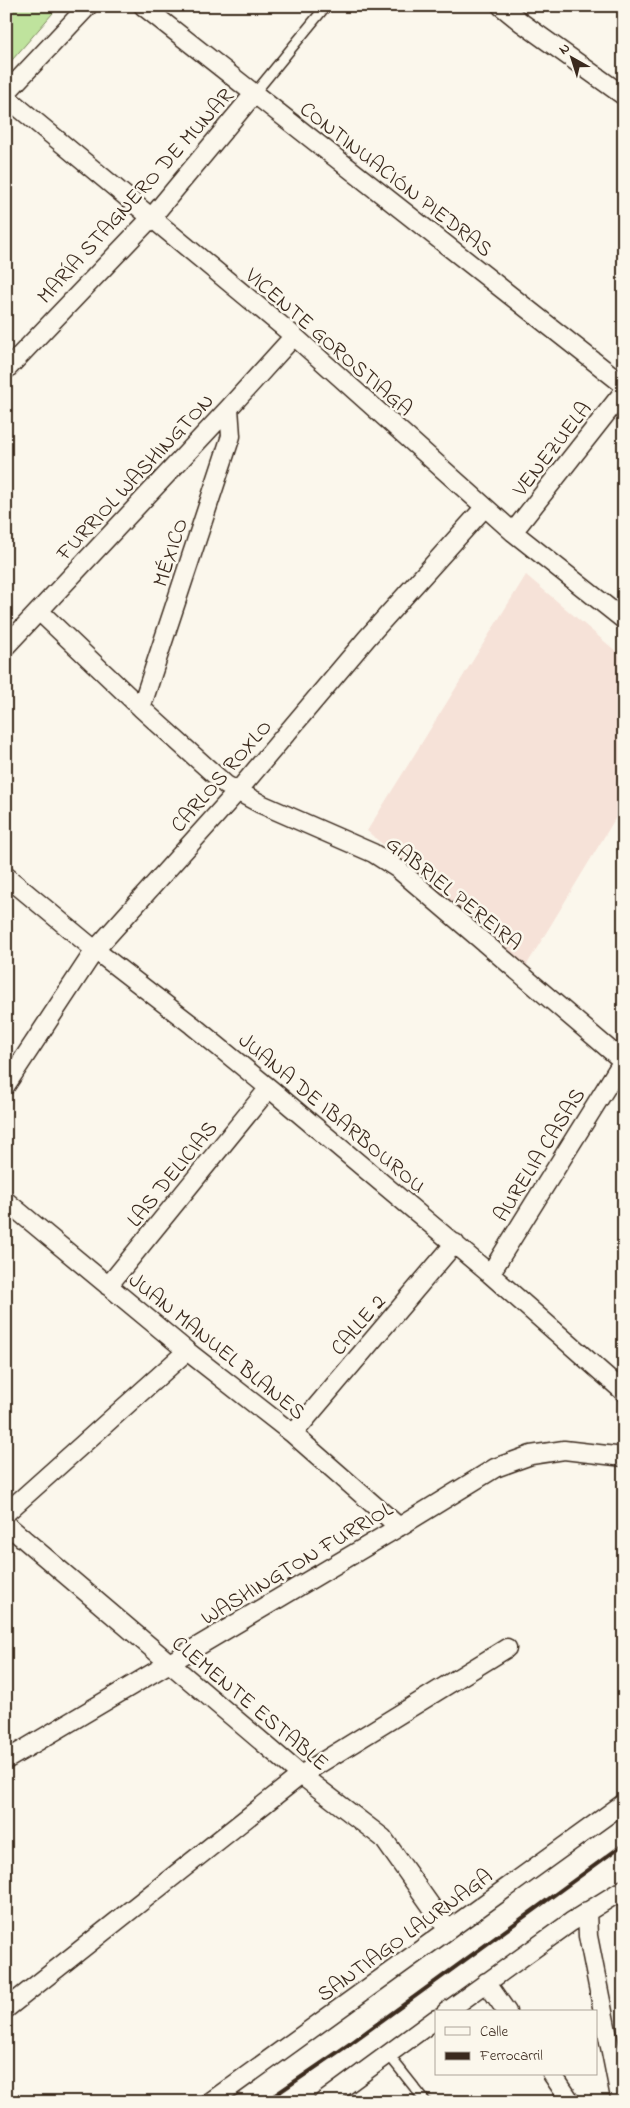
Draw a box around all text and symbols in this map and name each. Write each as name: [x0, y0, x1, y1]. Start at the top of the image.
north arrow: [548, 32, 598, 82]
text: N: [554, 38, 575, 60]
street label: MARÍA STAGNERO DE MUNAR: [30, 81, 243, 312]
street label: CONTINUACIÓN PIEDRAS: [292, 95, 499, 266]
street label: VICENTE GOROSTIAGA: [236, 261, 419, 425]
street label: FURRIOL WASHINGTON: [49, 387, 223, 570]
street label: VENEZUELA: [505, 395, 601, 505]
street label: MÉXICO: [146, 515, 198, 591]
street label: CARLOS ROXLO: [164, 713, 281, 841]
street label: GABRIEL PEREIRA: [378, 829, 528, 960]
street label: JUANA DE IBARBOUROU: [230, 1026, 432, 1203]
street label: AURELIA CASAS: [487, 1082, 595, 1229]
street label: LAS DELICIAS: [120, 1115, 226, 1235]
street label: JUAN MANUEL BLANES: [121, 1266, 312, 1429]
street label: CALLE 2: [324, 1288, 395, 1364]
street label: WASHINGTON FURRIOL: [195, 1494, 400, 1635]
street label: CLEMENTE ESTABLE: [164, 1629, 335, 1780]
street label: SANTIAGO LAURNAGA: [311, 1862, 500, 2011]
legend: [435, 2010, 598, 2076]
text: Calle: [480, 2021, 508, 2043]
text: Ferrocarril: [479, 2045, 543, 2067]

